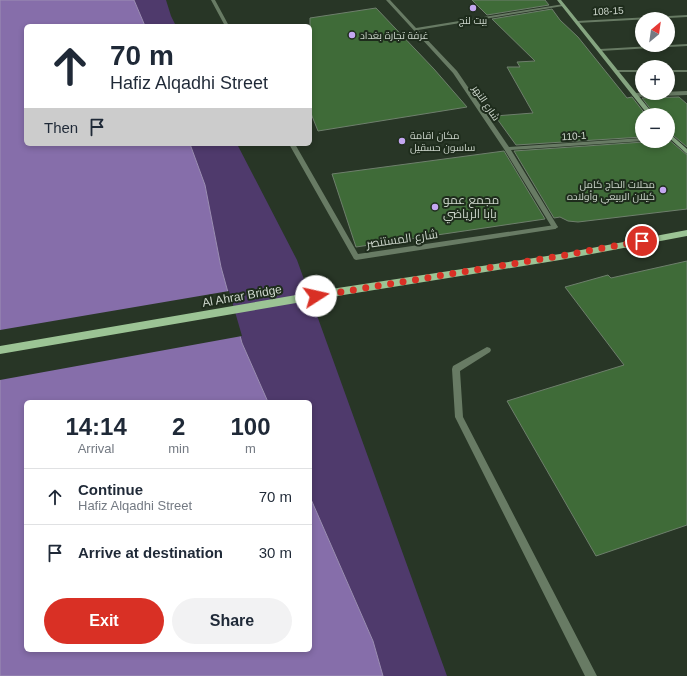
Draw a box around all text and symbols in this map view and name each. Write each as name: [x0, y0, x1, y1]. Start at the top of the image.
marker: بيت لنج: [468, 3, 478, 13]
street label: 108-15: [592, 5, 624, 17]
north arrow: [635, 12, 675, 52]
map controls: [635, 12, 675, 148]
place label: بيت لنج: [459, 15, 487, 27]
marker: غرفة تجارة بغداد: [347, 30, 357, 40]
place label: غرفة تجارة بغداد: [360, 30, 428, 41]
icon: ahead: [44, 40, 96, 92]
text: 70 m: [110, 40, 174, 71]
button: +: [635, 60, 675, 100]
text: Hafiz Alqadhi Street: [110, 73, 268, 93]
street label: شارع النهر: [469, 82, 502, 123]
button: −: [635, 108, 675, 148]
icon: arrive: [86, 116, 108, 138]
text: Then: [44, 119, 78, 136]
place label: مكان اقامة ساسون حسقيل: [410, 130, 475, 154]
street label: 110-1: [561, 130, 587, 142]
marker: مكان اقامة ساسون حسقيل: [397, 136, 407, 146]
place label: محلات الحاج كامل كيلان الربيعي وأولاده: [567, 179, 655, 204]
marker: محلات الحاج كامل كيلان الربيعي وأولاده: [658, 185, 668, 195]
place label: مجمع عمو بابا الرياضي: [443, 193, 499, 224]
marker: مجمع عمو بابا الرياضي: [430, 202, 440, 212]
pin: [625, 224, 659, 258]
street label: شارع المستنصر: [364, 227, 439, 252]
icon: arrive: [631, 230, 653, 252]
position arrow: [295, 275, 337, 317]
street label: Al Ahrar Bridge: [201, 282, 283, 310]
text: 14:14: [65, 413, 127, 440]
text: 2: [172, 413, 185, 440]
text: 100: [231, 413, 271, 440]
text: Arrival: [78, 441, 115, 456]
text: min: [168, 441, 189, 456]
text: m: [245, 441, 256, 456]
text: Continue: [78, 481, 143, 498]
icon: ahead: [44, 486, 66, 508]
text: 70 m: [259, 488, 292, 505]
text: Hafiz Alqadhi Street: [78, 498, 192, 513]
icon: arrive: [44, 542, 66, 564]
text: Arrive at destination: [78, 544, 223, 561]
text: 30 m: [259, 544, 292, 561]
button: Exit: [44, 598, 164, 644]
button: Share: [172, 598, 292, 644]

